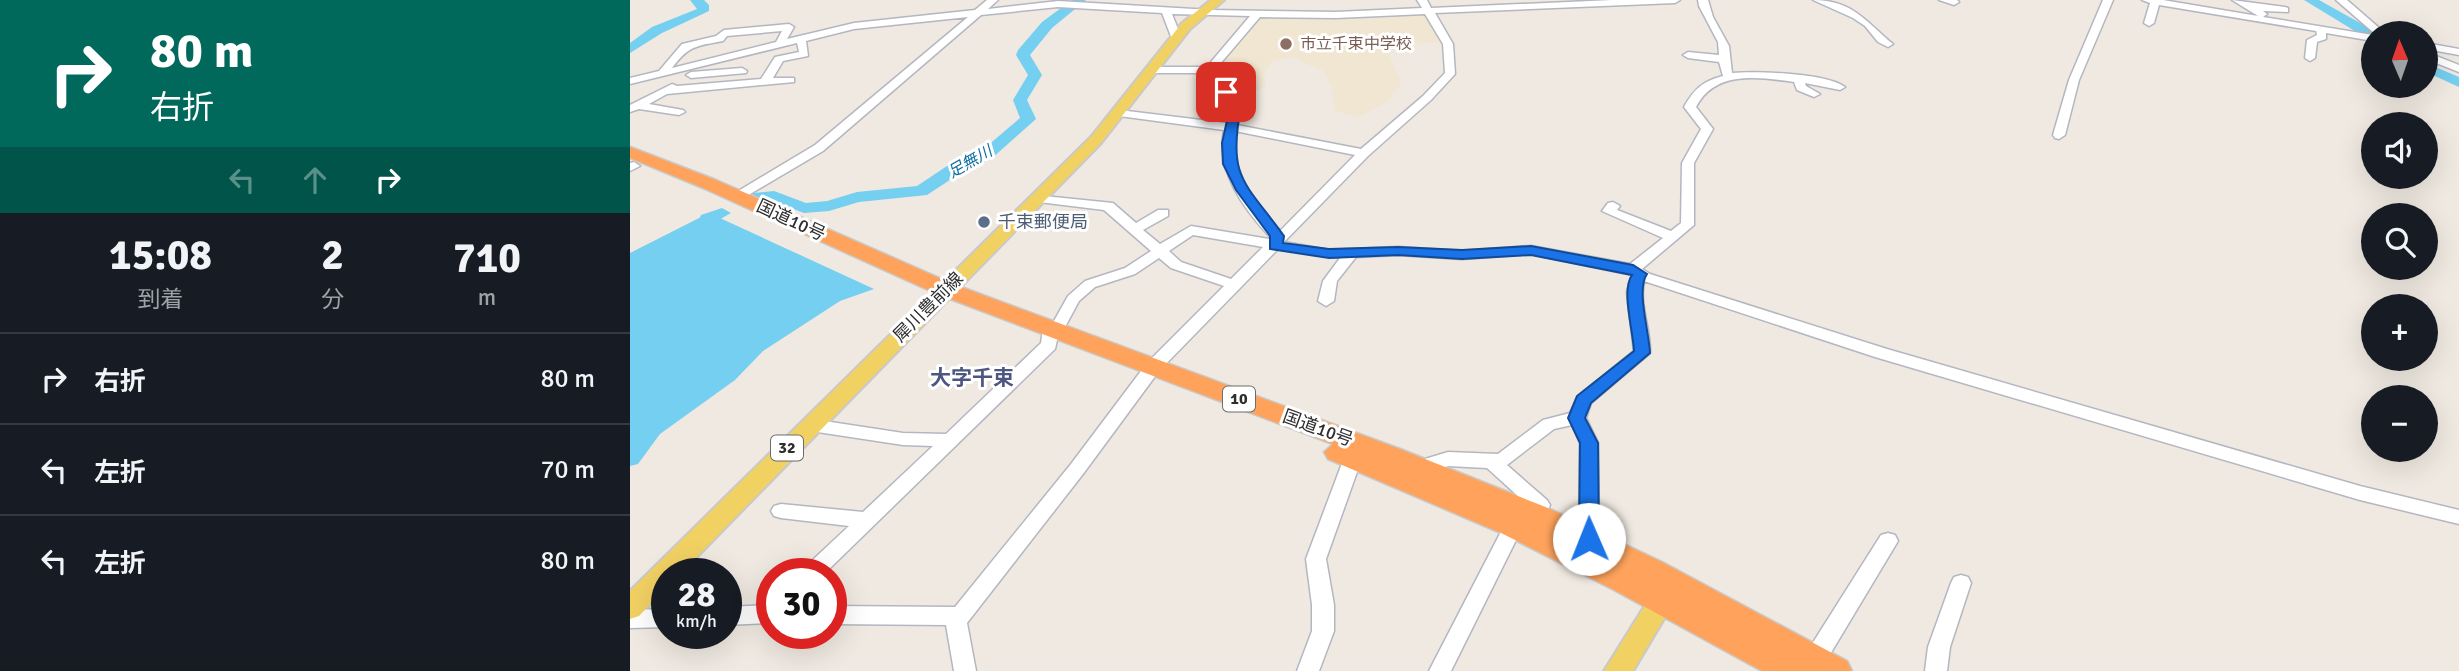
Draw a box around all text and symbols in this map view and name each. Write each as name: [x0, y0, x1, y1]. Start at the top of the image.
text: 80 m: [150, 21, 253, 81]
north arrow: [2361, 21, 2438, 98]
map controls: [2361, 21, 2438, 462]
icon: right: [35, 28, 126, 119]
place label: 市立千束中学校: [1300, 34, 1412, 54]
marker: 市立千束中学校: [1278, 36, 1294, 52]
pin: [1196, 62, 1256, 122]
icon: arrive: [1207, 73, 1245, 111]
text: 右折: [150, 88, 214, 127]
button: sound: [2361, 112, 2438, 189]
water label: 足無川: [944, 140, 998, 183]
icon: left: [223, 161, 261, 199]
icon: ahead: [296, 161, 334, 199]
icon: right: [369, 161, 407, 199]
street label: 国道10号: [753, 195, 829, 245]
button: search: [2361, 203, 2438, 280]
place label: 千束郵便局: [998, 211, 1088, 233]
marker: 千束郵便局: [976, 214, 992, 230]
text: 15:08: [109, 230, 212, 281]
text: 2: [321, 230, 344, 281]
text: 710: [453, 233, 521, 284]
street label: 犀川豊前線: [888, 267, 968, 347]
text: m: [478, 283, 496, 312]
text: 到着: [138, 285, 184, 314]
text: 分: [321, 285, 344, 314]
button: +: [2361, 294, 2438, 371]
icon: right: [35, 360, 73, 398]
text: 80 m: [540, 363, 595, 395]
district label: 大字千束: [930, 365, 1014, 391]
text: 右折: [94, 366, 146, 398]
button: −: [2361, 385, 2438, 462]
road number: 10: [1223, 386, 1255, 412]
street label: 国道10号: [1280, 405, 1356, 451]
road number: 32: [771, 436, 803, 461]
icon: left: [35, 451, 73, 489]
text: 70 m: [540, 454, 595, 486]
text: 左折: [94, 457, 146, 489]
position arrow: [1552, 502, 1626, 576]
icon: left: [35, 542, 73, 580]
text: 80 m: [540, 545, 595, 577]
text: 左折: [94, 548, 146, 580]
speed limit sign: 30: [756, 558, 847, 649]
text: 28: [678, 573, 715, 616]
text: km/h: [676, 610, 717, 632]

